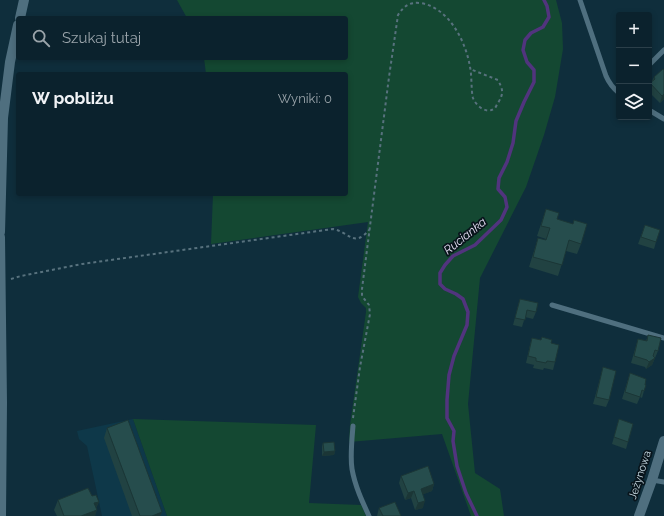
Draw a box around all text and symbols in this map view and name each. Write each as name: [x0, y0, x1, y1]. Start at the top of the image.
map controls: [616, 12, 652, 120]
button: +: [616, 12, 652, 48]
search box: [16, 16, 348, 60]
icon: search: [30, 27, 52, 49]
text: Szukaj tutaj: [62, 29, 141, 47]
button: −: [616, 48, 652, 84]
button: layers: [616, 84, 652, 120]
text: W pobliżu: [32, 88, 114, 108]
text: Wyniki: 0: [278, 91, 332, 106]
water label: Rucianka: [441, 215, 489, 257]
street label: Jeżynowa: [626, 449, 654, 501]

